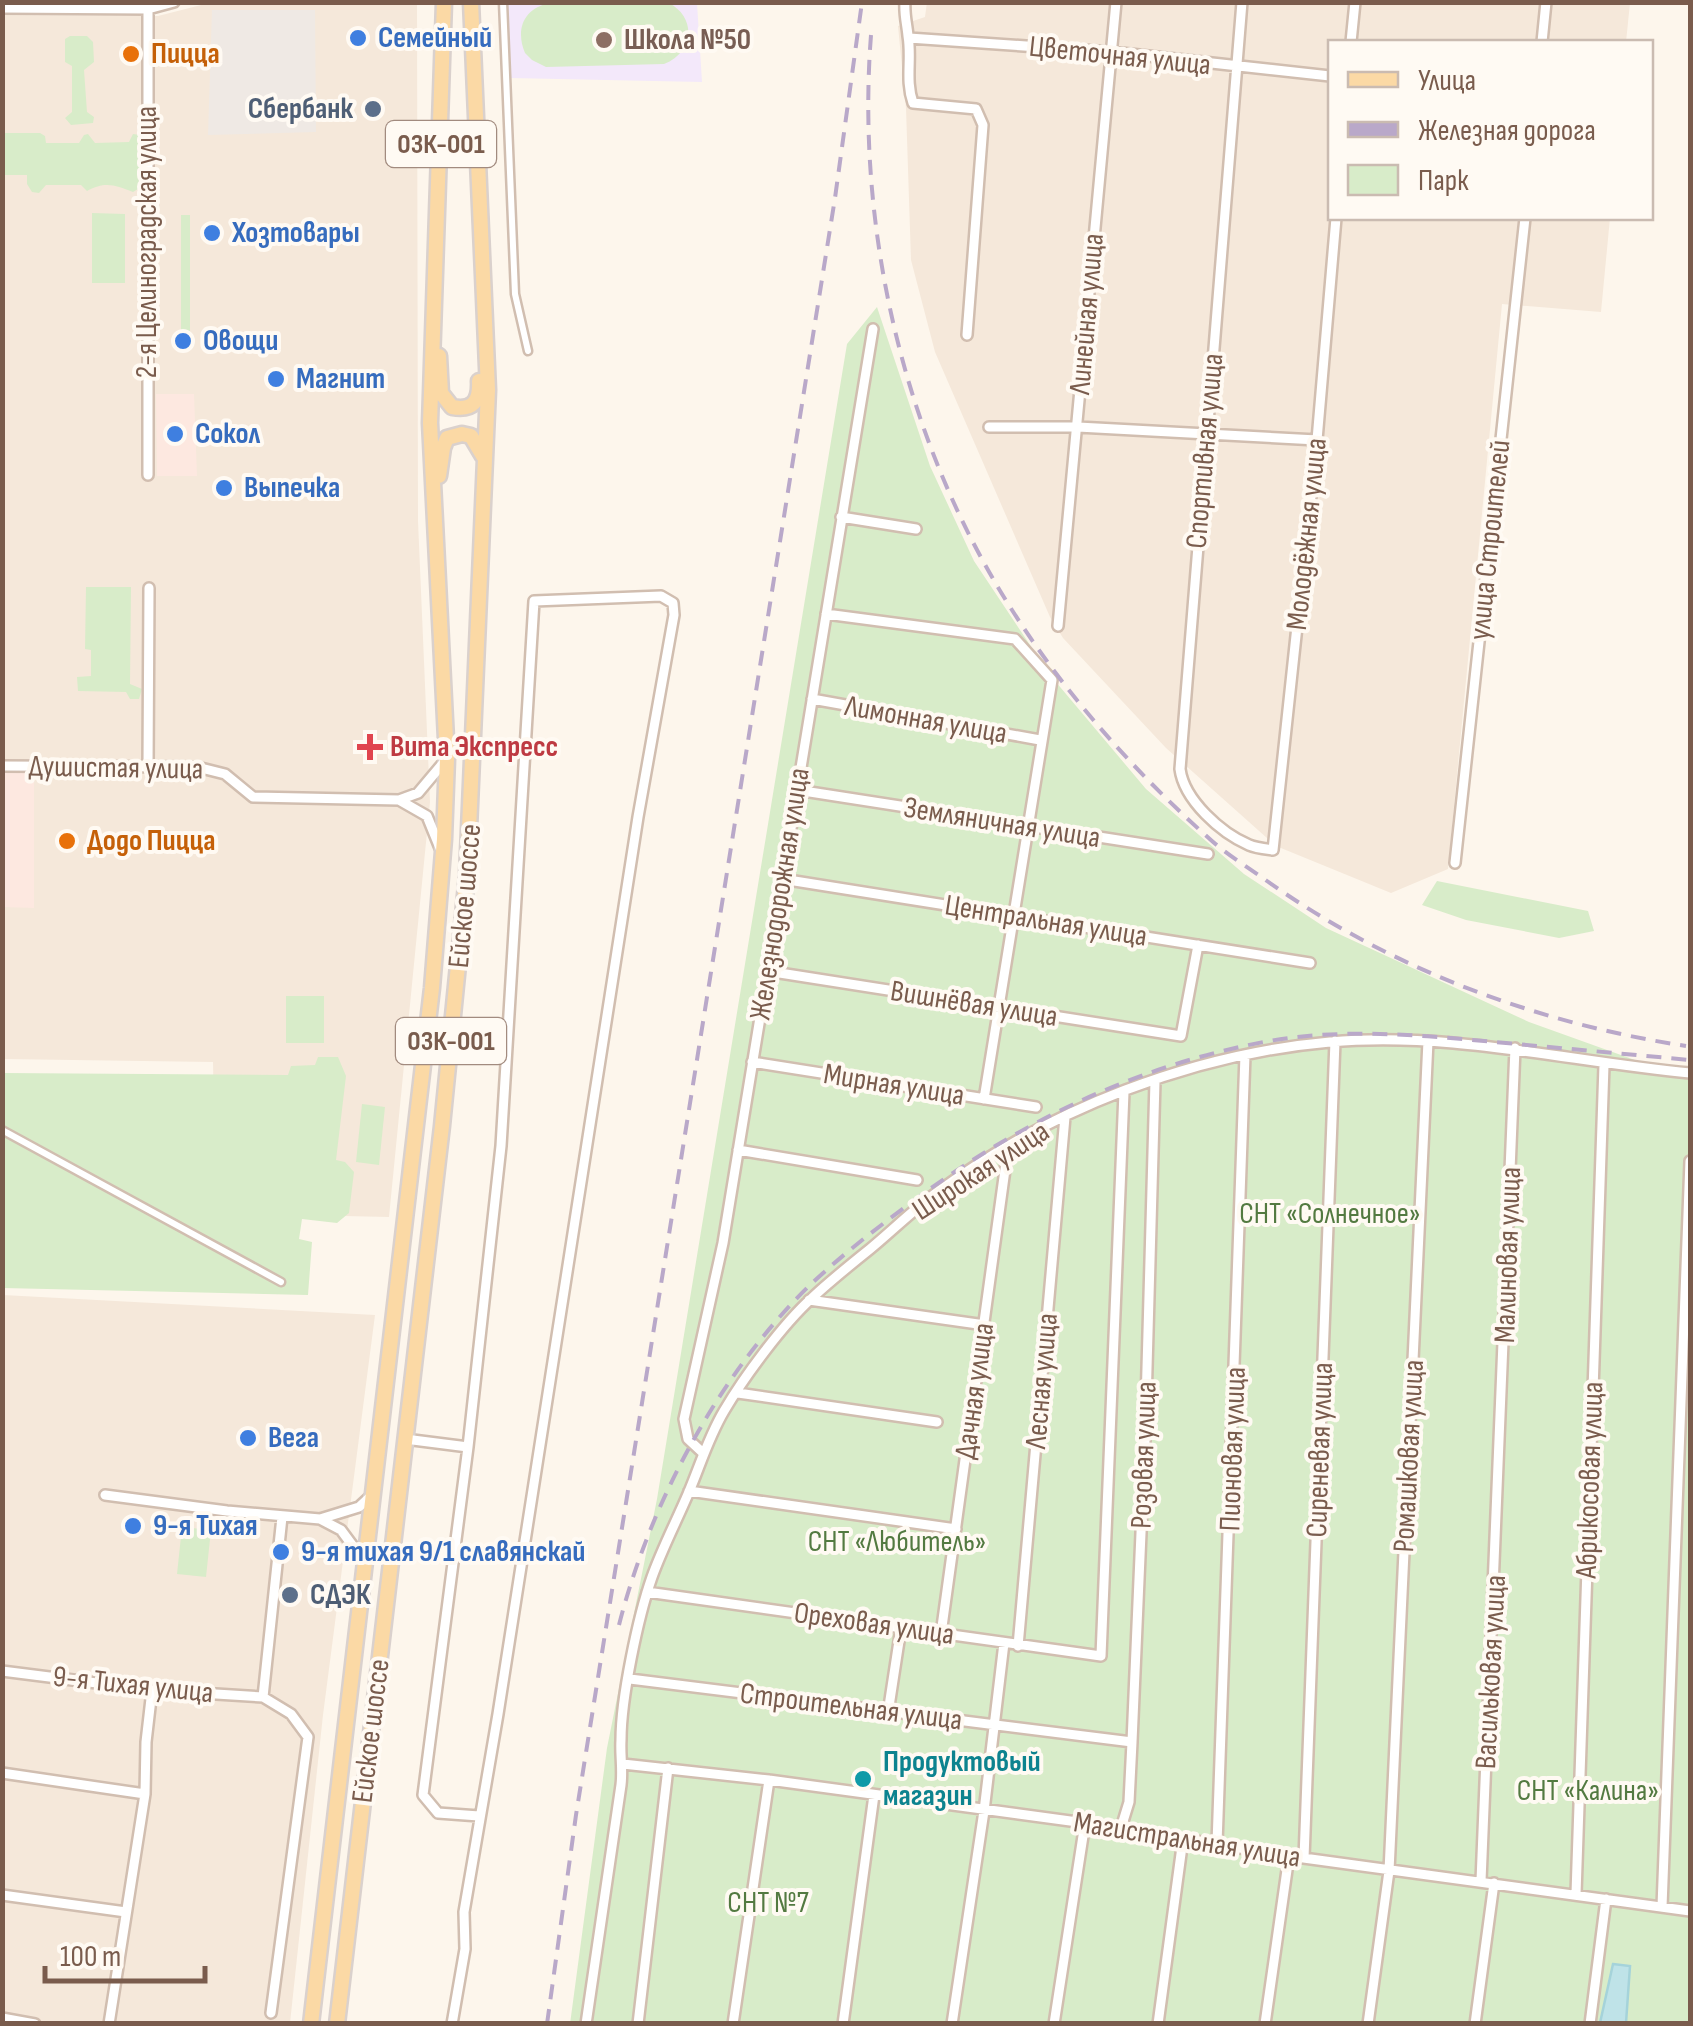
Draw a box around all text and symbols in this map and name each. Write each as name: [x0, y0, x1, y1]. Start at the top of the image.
place label: Семейный: [378, 20, 492, 56]
place label: Школа №50: [624, 22, 751, 58]
marker: Семейный: [347, 27, 369, 49]
marker: Школа №50: [593, 29, 615, 51]
street label: Цветочная улица: [1027, 29, 1213, 83]
place label: Пицца: [151, 36, 220, 72]
legend: [1328, 40, 1653, 220]
marker: Пицца: [120, 43, 142, 65]
text: Улица: [1418, 63, 1476, 99]
place label: Сбербанк: [248, 91, 353, 127]
marker: Сбербанк: [362, 98, 384, 120]
street label: 2-я Целиноградская улица: [129, 106, 165, 378]
text: Железная дорога: [1418, 113, 1596, 149]
road number: 03К-001: [386, 121, 496, 167]
text: Парк: [1418, 163, 1469, 199]
place label: Хозтовары: [231, 215, 360, 251]
marker: Хозтовары: [201, 222, 223, 244]
street label: Линейная улица: [1062, 232, 1112, 397]
place label: Овощи: [203, 323, 278, 359]
marker: Овощи: [172, 330, 194, 352]
street label: Спортивная улица: [1179, 352, 1231, 550]
place label: Магнит: [296, 361, 385, 397]
marker: Магнит: [265, 368, 287, 390]
place label: Сокол: [195, 416, 261, 452]
marker: Сокол: [164, 423, 186, 445]
street label: Молодёжная улица: [1279, 436, 1335, 632]
street label: улица Строителей: [1462, 438, 1518, 642]
place label: Выпечка: [244, 470, 340, 506]
marker: Выпечка: [213, 477, 235, 499]
street label: Лимонная улица: [841, 688, 1010, 752]
place label: Вита Экспресс: [390, 729, 558, 765]
marker: Вита Экспресс: [359, 736, 381, 758]
street label: Душистая улица: [28, 748, 204, 788]
street label: Железнодорожная улица: [742, 765, 818, 1023]
street label: Земляничная улица: [901, 790, 1103, 856]
street label: Ейское шоссе: [441, 822, 489, 970]
place label: Додо Пицца: [87, 823, 215, 859]
marker: Додо Пицца: [56, 830, 78, 852]
street label: Центральная улица: [942, 887, 1150, 955]
street label: Вишнёвая улица: [888, 973, 1060, 1035]
road number: 03К-001: [396, 1018, 506, 1064]
street label: Мирная улица: [821, 1056, 967, 1114]
street label: Широкая улица: [906, 1113, 1056, 1229]
street label: Малиновая улица: [1487, 1166, 1529, 1344]
park label: СНТ «Солнечное»: [1239, 1196, 1421, 1232]
street label: Лесная улица: [1018, 1312, 1066, 1451]
street label: Дачная улица: [948, 1321, 1002, 1461]
street label: Ромашковая улица: [1386, 1359, 1432, 1553]
street label: Сиреневая улица: [1299, 1362, 1341, 1538]
street label: Пионовая улица: [1212, 1366, 1254, 1532]
street label: Розовая улица: [1123, 1381, 1165, 1529]
street label: Абрикосовая улица: [1569, 1381, 1611, 1580]
place label: Вега: [268, 1420, 319, 1456]
marker: Вега: [237, 1427, 259, 1449]
place label: 9-я Тихая: [153, 1508, 258, 1544]
marker: 9-я Тихая: [122, 1515, 144, 1537]
park label: СНТ «Любитель»: [808, 1524, 986, 1560]
place label: 9-я тихая 9/1 славянскай: [301, 1534, 586, 1570]
marker: 9-я тихая 9/1 славянскай: [270, 1541, 292, 1563]
street label: Васильковая улица: [1468, 1574, 1514, 1770]
place label: СДЭК: [310, 1577, 371, 1613]
marker: СДЭК: [279, 1584, 301, 1606]
street label: Ореховая улица: [792, 1595, 956, 1653]
street label: Ейское шоссе: [344, 1657, 398, 1805]
street label: 9-я Тихая улица: [51, 1659, 215, 1711]
street label: Строительная улица: [738, 1676, 964, 1738]
place label: Продуктовый магазин: [883, 1744, 1041, 1814]
marker: Продуктовый магазин: [852, 1768, 874, 1790]
park label: СНТ «Калина»: [1517, 1773, 1659, 1809]
street label: Магистральная улица: [1071, 1804, 1303, 1876]
park label: СНТ №7: [727, 1885, 809, 1921]
scale bar: [45, 1921, 205, 1983]
text: 100 m: [60, 1939, 121, 1975]

